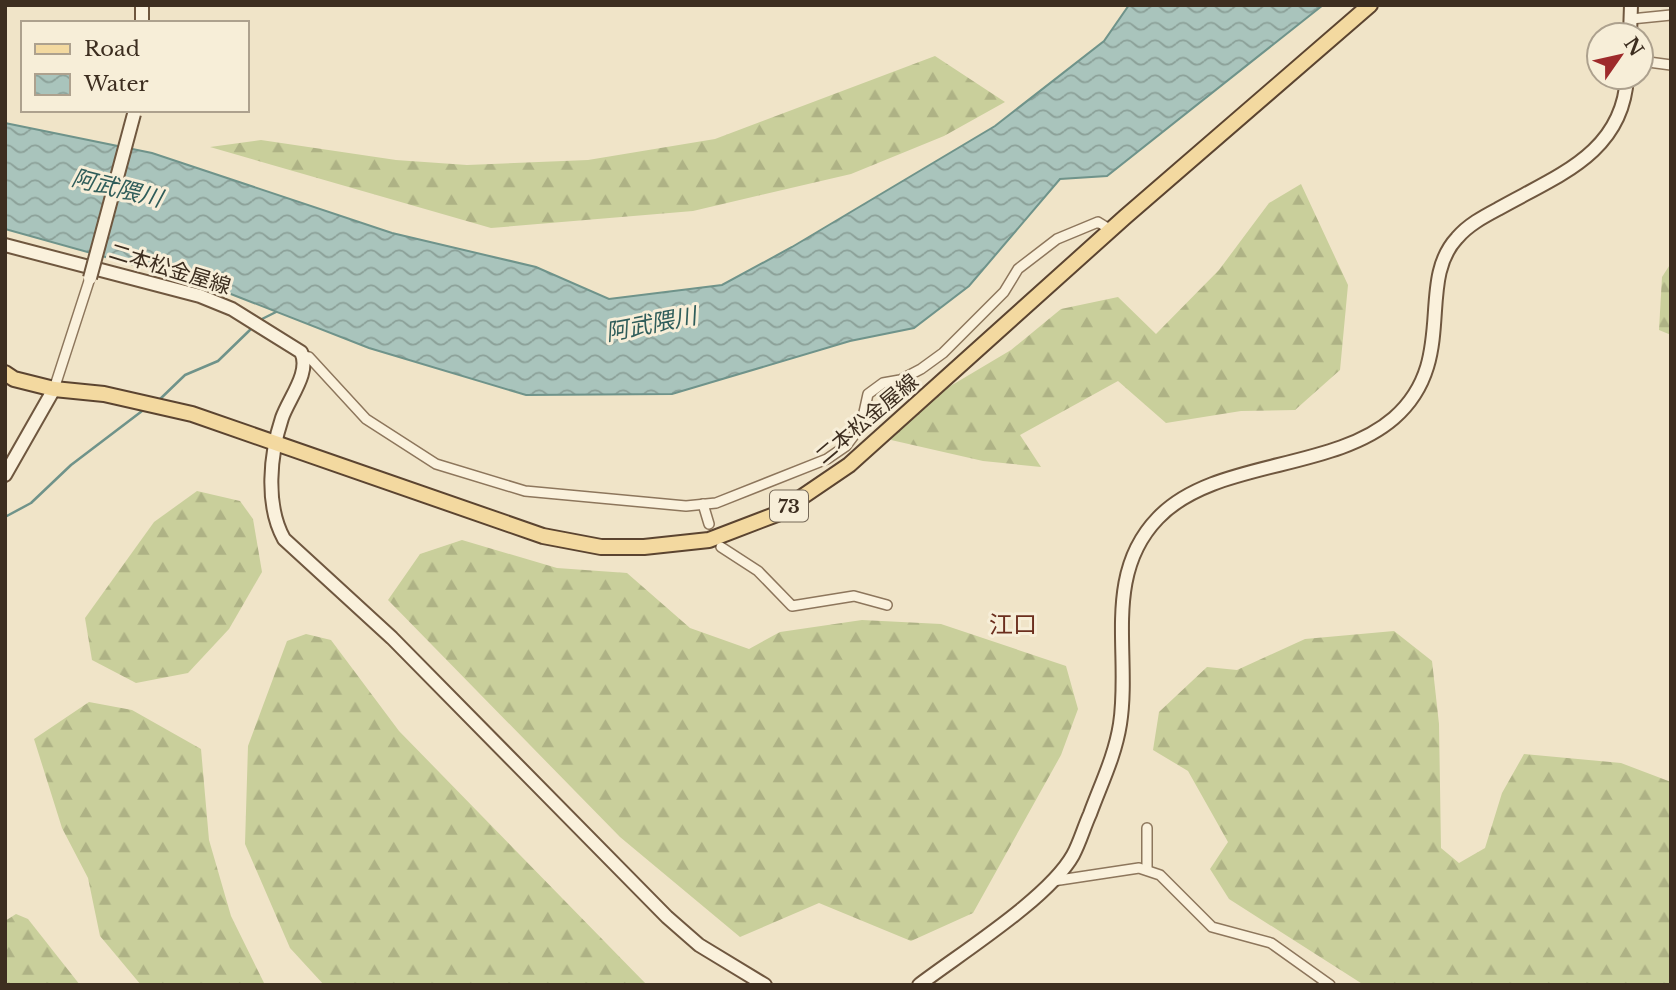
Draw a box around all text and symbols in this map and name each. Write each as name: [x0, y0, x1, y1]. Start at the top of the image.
legend: [21, 21, 248, 112]
north arrow: [1585, 21, 1655, 91]
text: N: [1619, 33, 1648, 61]
text: Road: [84, 36, 140, 62]
text: Water: [83, 71, 148, 97]
water label: 阿武隈川: [69, 163, 168, 213]
street label: 二本松金屋線: [106, 238, 234, 300]
water label: 阿武隈川: [603, 301, 702, 347]
street label: 二本松金屋線: [810, 369, 924, 469]
road number: 73: [770, 491, 808, 522]
district label: 江口: [989, 610, 1037, 639]

